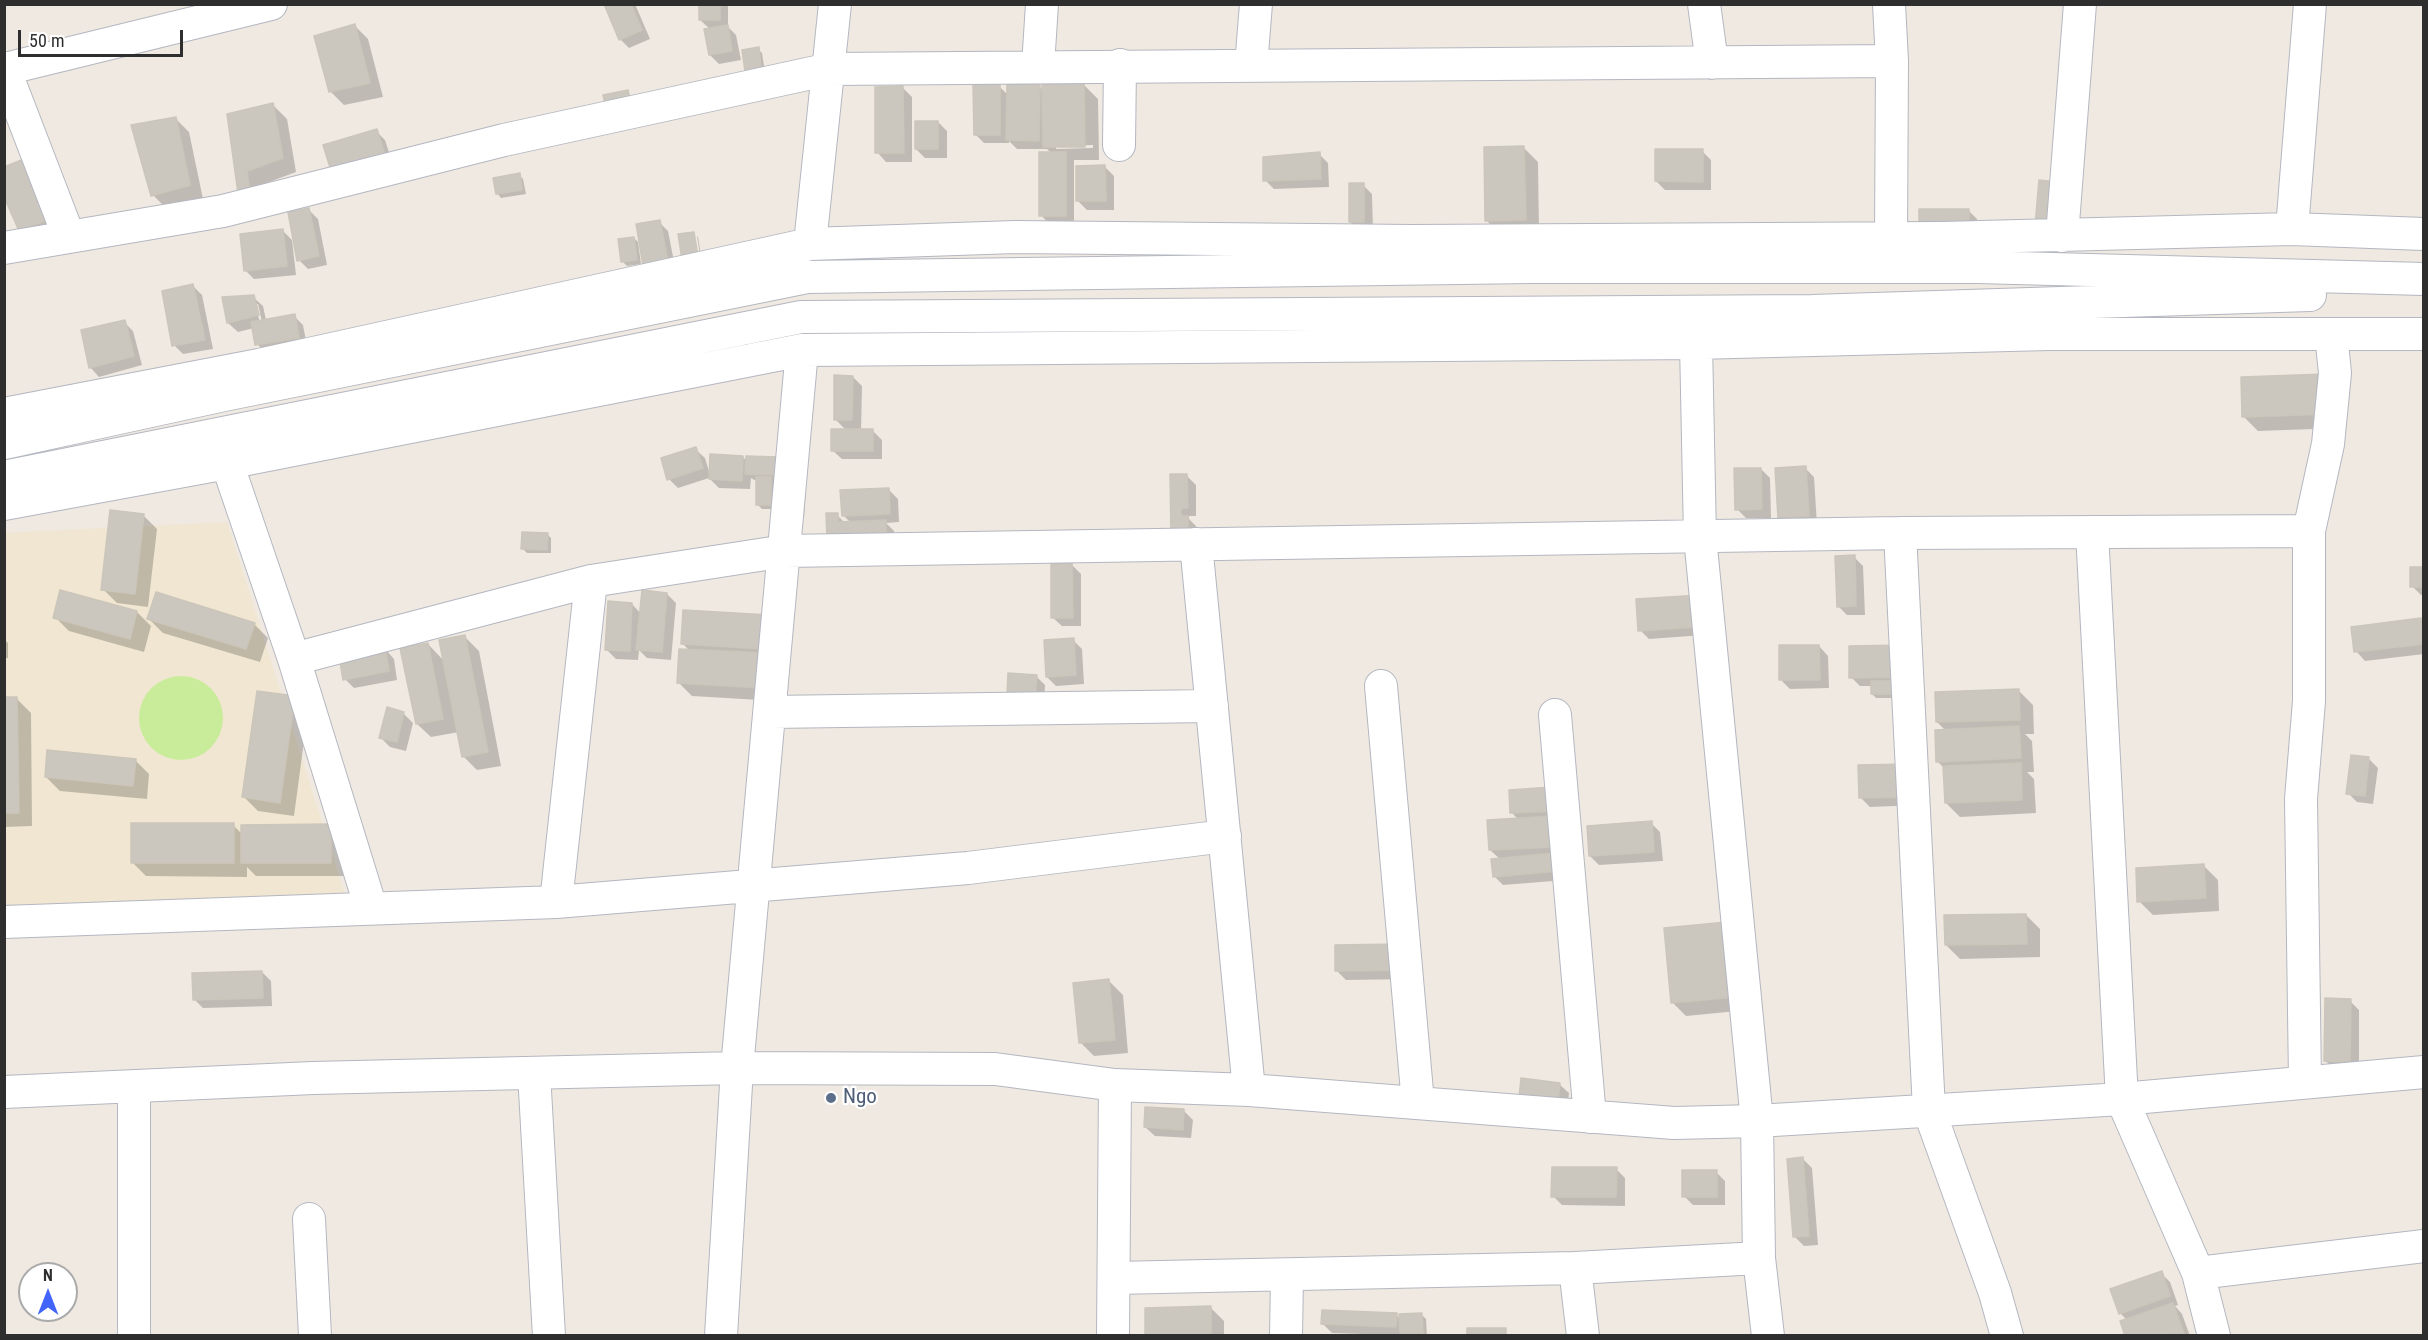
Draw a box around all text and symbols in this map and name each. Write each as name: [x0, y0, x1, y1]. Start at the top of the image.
scale bar: [21, 18, 186, 56]
text: 50 m: [29, 30, 64, 51]
place label: Ngo: [843, 1085, 877, 1111]
marker: Ngo: [824, 1091, 838, 1105]
north arrow: [18, 1262, 78, 1322]
text: N: [43, 1266, 53, 1285]

